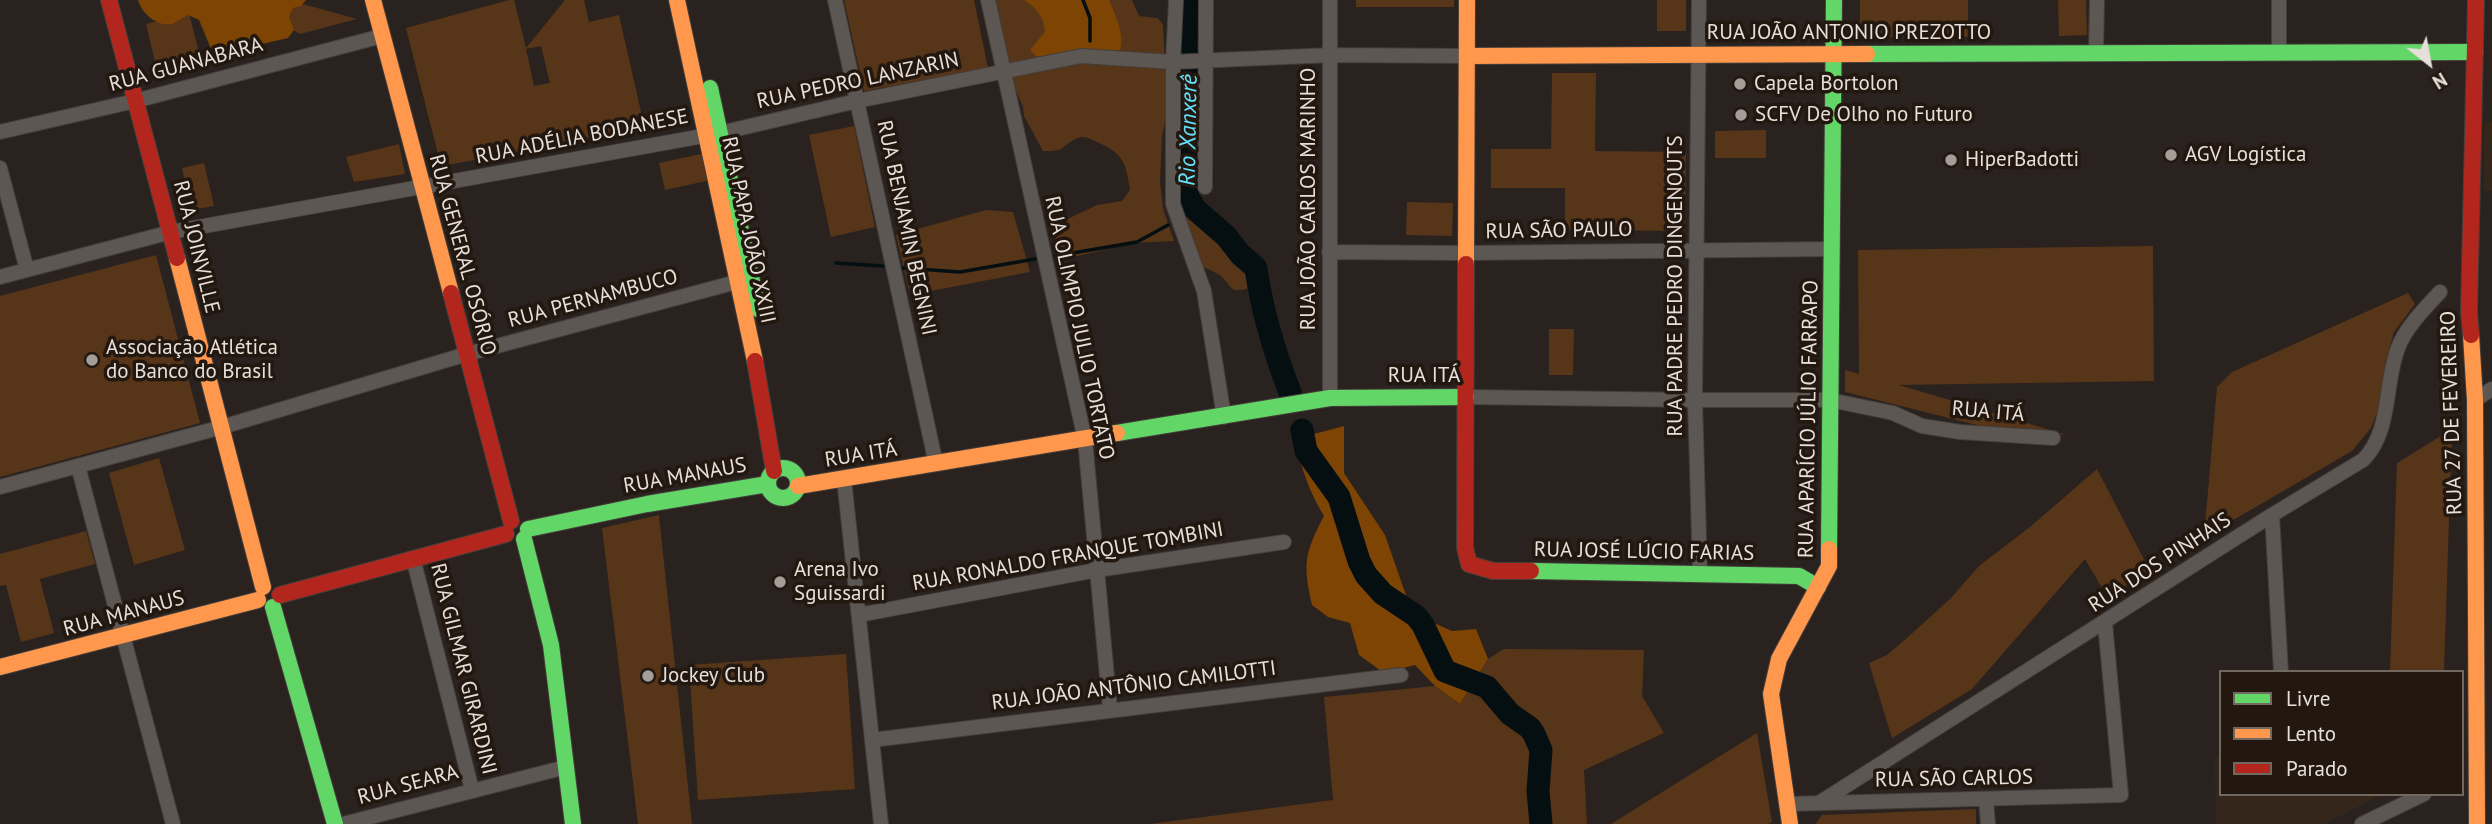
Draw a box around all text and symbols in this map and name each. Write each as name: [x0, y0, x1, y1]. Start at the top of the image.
street label: RUA JOÃO ANTONIO PREZOTTO: [1707, 20, 1991, 46]
north arrow: [2394, 28, 2464, 98]
street label: RUA GUANABARA: [106, 32, 266, 98]
street label: RUA PEDRO LANZARIN: [755, 47, 961, 115]
text: N: [2428, 67, 2451, 94]
street label: RUA JOÃO CARLOS MARINHO: [1296, 68, 1322, 330]
place label: Capela Bortolon: [1754, 71, 1899, 97]
water label: Rio Xanxerê: [1174, 74, 1204, 186]
marker: Capela Bortolon: [1732, 76, 1748, 92]
place label: SCFV De Olho no Futuro: [1755, 102, 1973, 128]
street label: RUA ADÉLIA BODANESE: [474, 104, 690, 170]
marker: SCFV De Olho no Futuro: [1733, 107, 1749, 123]
street label: RUA BENJAMIN BEGNINI: [871, 118, 941, 338]
street label: RUA PAPA JOÃO XXIII: [716, 134, 780, 326]
street label: RUA PADRE PEDRO DINGENOUTS: [1663, 135, 1689, 437]
place label: AGV Logística: [2185, 142, 2306, 168]
place label: HiperBadotti: [1965, 147, 2079, 173]
marker: AGV Logística: [2163, 147, 2179, 163]
street label: RUA GENERAL OSÓRIO: [423, 152, 501, 358]
marker: HiperBadotti: [1943, 152, 1959, 168]
street label: RUA JOINVILLE: [167, 178, 225, 316]
street label: RUA OLIMPIO JULIO TORTATO: [1039, 194, 1119, 462]
street label: RUA SÃO PAULO: [1485, 217, 1633, 245]
street label: RUA PERNAMBUCO: [506, 264, 680, 334]
street label: RUA APARÍCIO JÚLIO FARRAPO: [1794, 280, 1824, 558]
street label: RUA 27 DE FEVEREIRO: [2436, 310, 2468, 516]
place label: Associação Atlética do Banco do Brasil: [106, 335, 278, 385]
marker: Associação Atlética do Banco do Brasil: [84, 352, 100, 368]
street label: RUA ITÁ: [1388, 363, 1460, 389]
street label: RUA ITÁ: [1951, 396, 2025, 428]
street label: RUA ITÁ: [823, 437, 899, 473]
street label: RUA MANAUS: [622, 453, 748, 499]
street label: RUA DOS PINHAIS: [2084, 508, 2236, 618]
street label: RUA RONALDO FRANQUE TOMBINI: [911, 517, 1225, 597]
street label: RUA JOSÉ LÚCIO FARIAS: [1534, 537, 1754, 567]
place label: Arena Ivo Sguissardi: [794, 557, 886, 607]
street label: RUA GILMAR GIRARDINI: [425, 561, 501, 777]
marker: Arena Ivo Sguissardi: [772, 574, 788, 590]
street label: RUA MANAUS: [61, 586, 187, 642]
street label: RUA JOÃO ANTÔNIO CAMILOTTI: [990, 656, 1278, 716]
place label: Jockey Club: [662, 663, 765, 689]
marker: Jockey Club: [640, 668, 656, 684]
legend: [2219, 670, 2464, 796]
text: Livre: [2286, 685, 2330, 712]
text: Lento: [2286, 720, 2336, 747]
text: Parado: [2286, 755, 2348, 782]
street label: RUA SEARA: [355, 759, 461, 811]
street label: RUA SÃO CARLOS: [1875, 765, 2033, 793]

